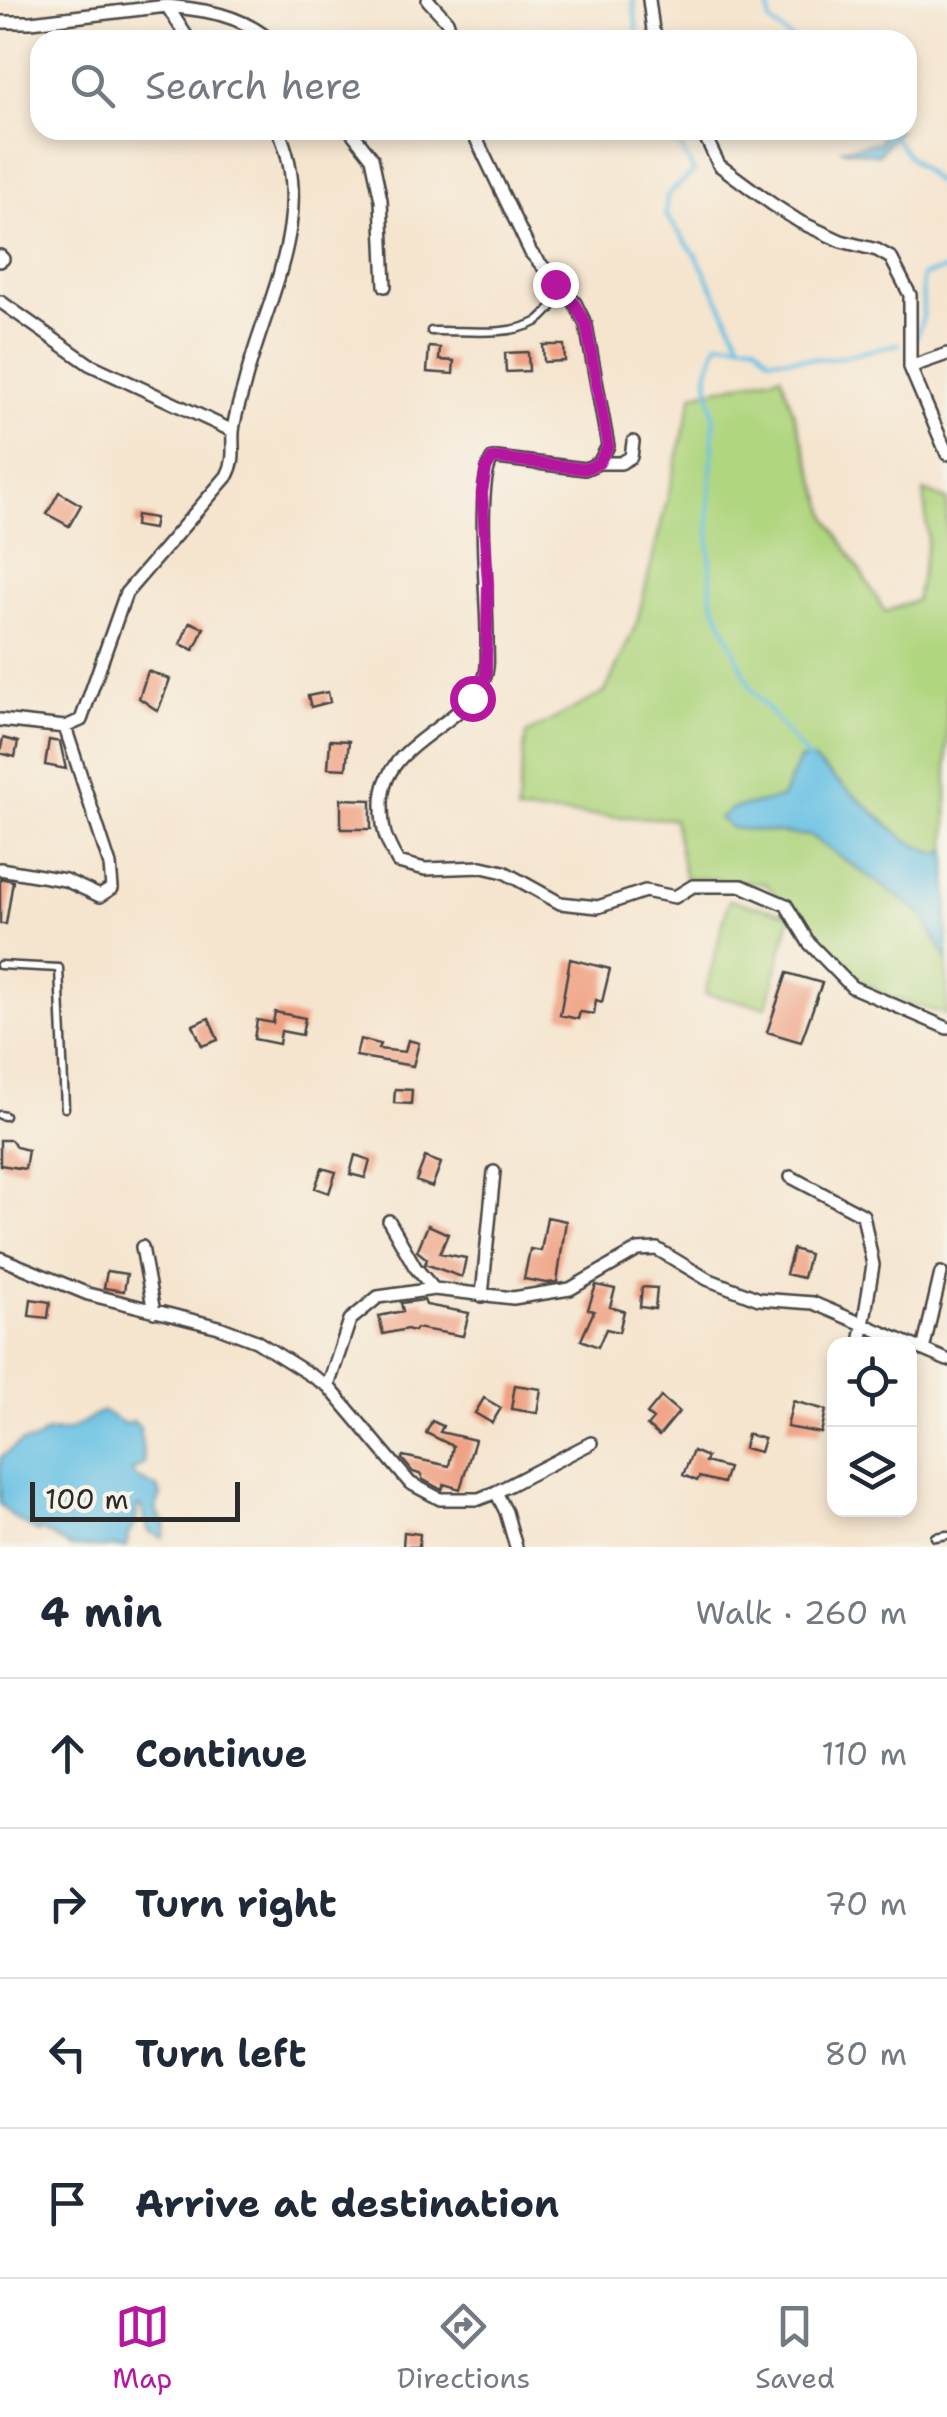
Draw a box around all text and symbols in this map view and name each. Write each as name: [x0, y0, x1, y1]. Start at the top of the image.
search box: [30, 30, 917, 140]
icon: search: [65, 58, 120, 113]
text: Search here: [145, 60, 362, 111]
route end: [533, 262, 579, 308]
route start: [450, 676, 496, 722]
map controls: [827, 1337, 917, 1517]
button: locate: [827, 1337, 917, 1427]
button: layers: [827, 1427, 917, 1517]
scale bar: [30, 1477, 240, 1522]
text: 100 m: [45, 1480, 129, 1518]
text: 4 min: [40, 1584, 162, 1640]
text: Walk · 260 m: [695, 1591, 907, 1634]
icon: ahead: [40, 1726, 95, 1781]
text: Continue: [135, 1728, 307, 1779]
text: 110 m: [821, 1732, 907, 1775]
icon: right: [40, 1876, 95, 1931]
text: Turn right: [135, 1878, 337, 1929]
text: 70 m: [824, 1882, 907, 1925]
icon: left: [40, 2026, 95, 2081]
text: Turn left: [135, 2028, 307, 2079]
text: 80 m: [824, 2032, 907, 2075]
icon: arrive: [40, 2176, 95, 2231]
text: Arrive at destination: [135, 2178, 559, 2229]
tab: Map: [112, 2299, 172, 2397]
tab: Directions: [397, 2299, 530, 2397]
tab: Saved: [755, 2299, 835, 2397]

